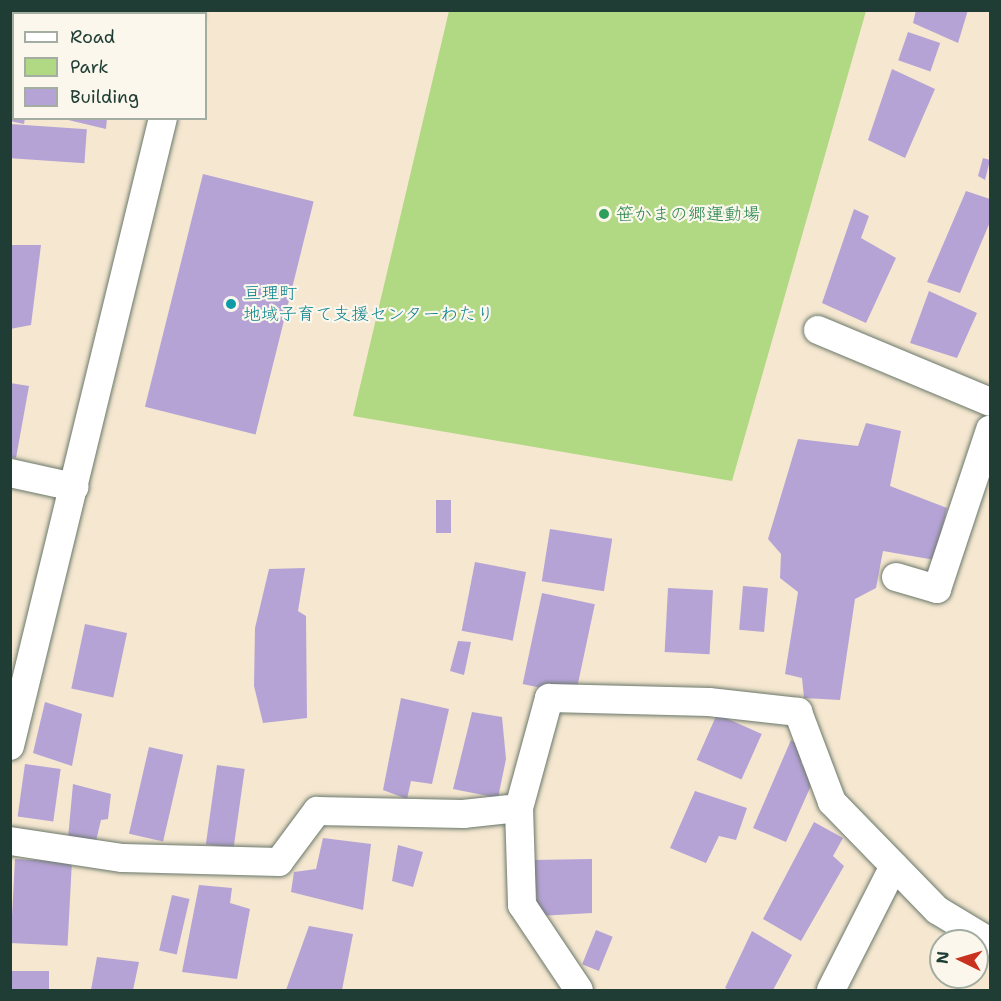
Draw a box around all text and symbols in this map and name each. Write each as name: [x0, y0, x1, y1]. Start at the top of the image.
legend: [12, 12, 207, 120]
text: Road: [70, 25, 115, 49]
text: Park: [70, 55, 109, 79]
text: Building: [70, 85, 139, 109]
place label: 笹かまの郷運動場: [616, 203, 760, 225]
marker: 笹かまの郷運動場: [597, 207, 611, 221]
place label: 亘理町 地域子育て支援センターわたり: [243, 283, 495, 326]
marker: 亘理町 地域子育て支援センターわたり: [224, 297, 238, 311]
north arrow: [929, 929, 989, 989]
text: N: [932, 950, 954, 965]

